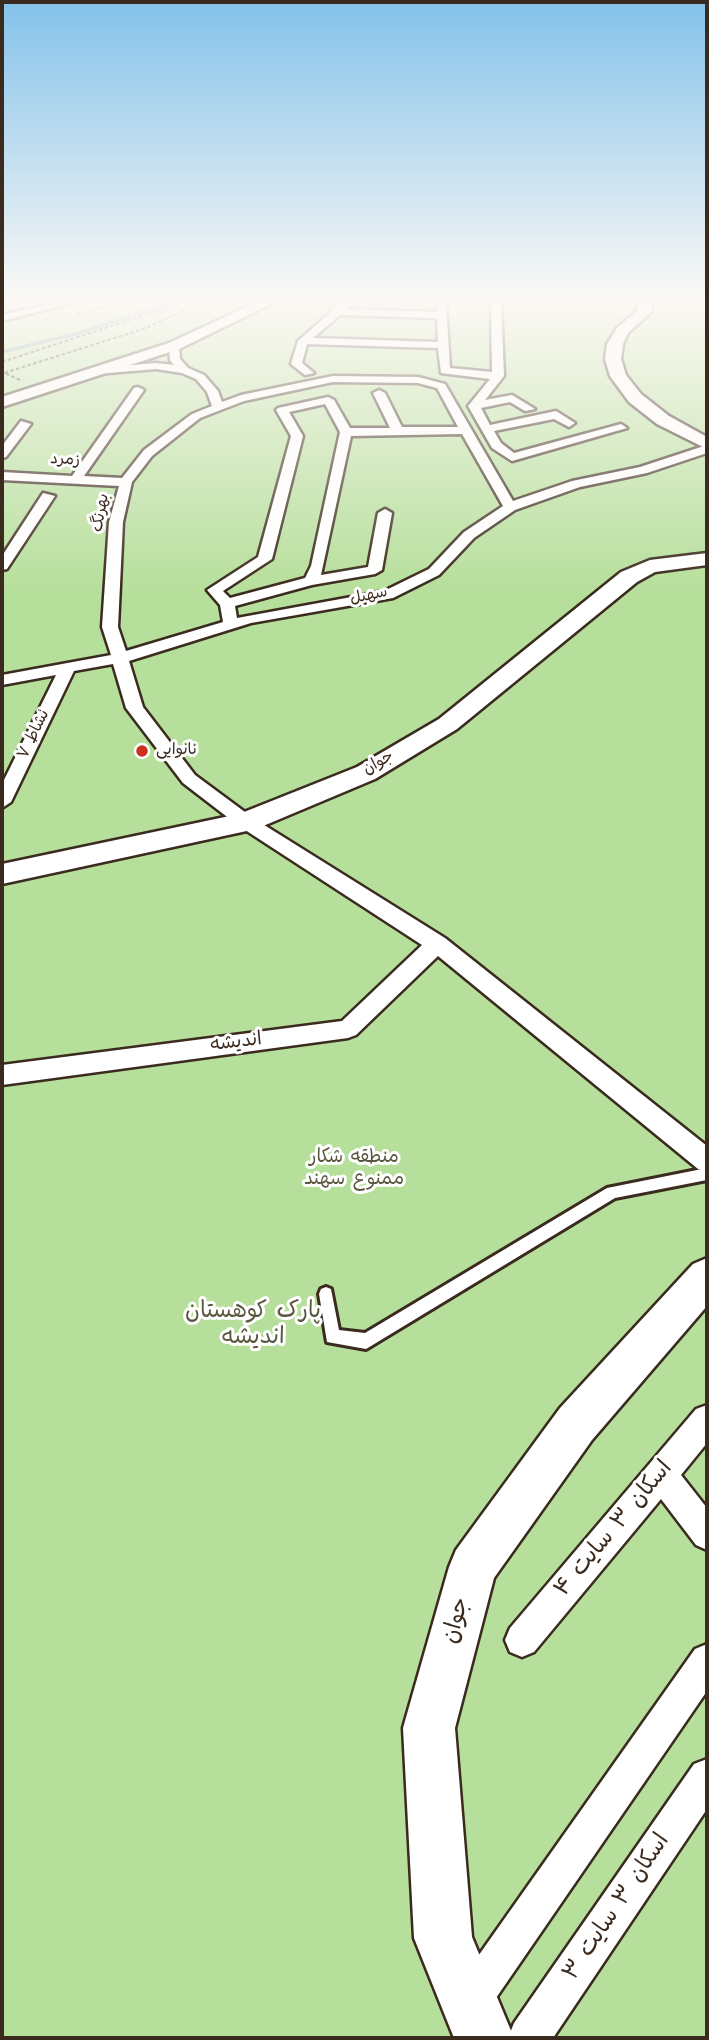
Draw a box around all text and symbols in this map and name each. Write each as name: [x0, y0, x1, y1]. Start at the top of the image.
street label: زمرد: [50, 451, 80, 471]
street label: بهرنگ: [89, 492, 115, 534]
street label: سهیل: [349, 584, 389, 610]
street label: نشاط ۷: [15, 707, 55, 763]
place label: نانوایی: [156, 741, 198, 761]
marker: نانوایی: [134, 743, 150, 759]
street label: جوان: [360, 748, 398, 780]
street label: اندیشه: [209, 1029, 263, 1059]
park label: منطقه شکار ممنوع سهند: [304, 1148, 404, 1192]
park label: پارک کوهستان اندیشه: [185, 1299, 321, 1353]
street label: اسکان ۳ سایت ۴: [550, 1456, 680, 1604]
street label: جوان: [439, 1595, 477, 1647]
street label: اسکان ۳ سایت ۳: [559, 1829, 677, 1987]

